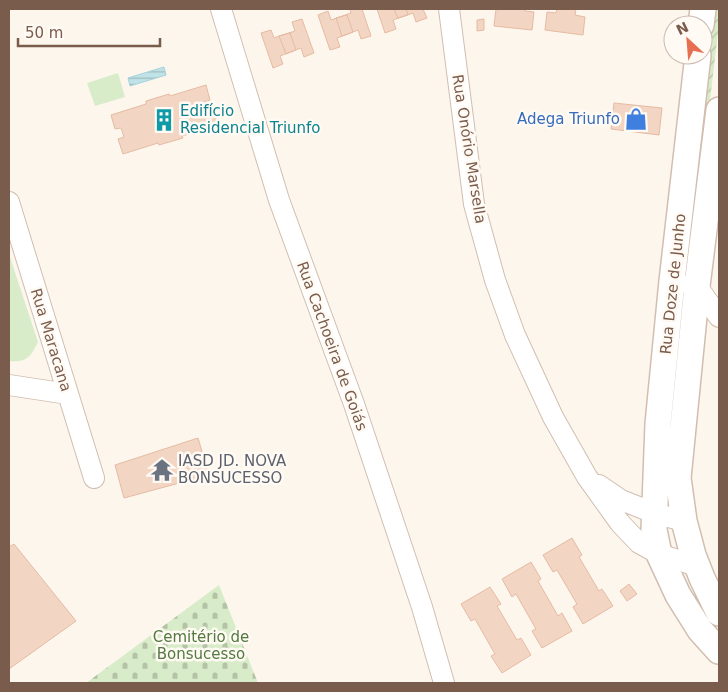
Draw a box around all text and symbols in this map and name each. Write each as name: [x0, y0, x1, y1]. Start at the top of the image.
scale bar: [18, 15, 160, 47]
north arrow: [663, 15, 713, 65]
text: N: [674, 19, 691, 38]
text: 50 m: [25, 24, 63, 42]
street label: Rua Onório Marsella: [448, 73, 490, 225]
place label: Edifício Residencial Triunfo: [180, 102, 321, 137]
shop icon: Adega Triunfo: [623, 106, 649, 132]
building icon: Edifício Residencial Triunfo: [151, 107, 177, 133]
place label: Adega Triunfo: [517, 110, 620, 128]
street label: Rua Doze de Junho: [657, 213, 689, 355]
street label: Rua Cachoeira de Goiás: [293, 259, 371, 433]
street label: Rua Maracana: [27, 286, 75, 394]
place label: IASD JD. NOVA BONSUCESSO: [178, 452, 287, 487]
temple icon: IASD JD. NOVA BONSUCESSO: [149, 457, 175, 483]
park label: Cemitério de Bonsucesso: [153, 628, 249, 663]

